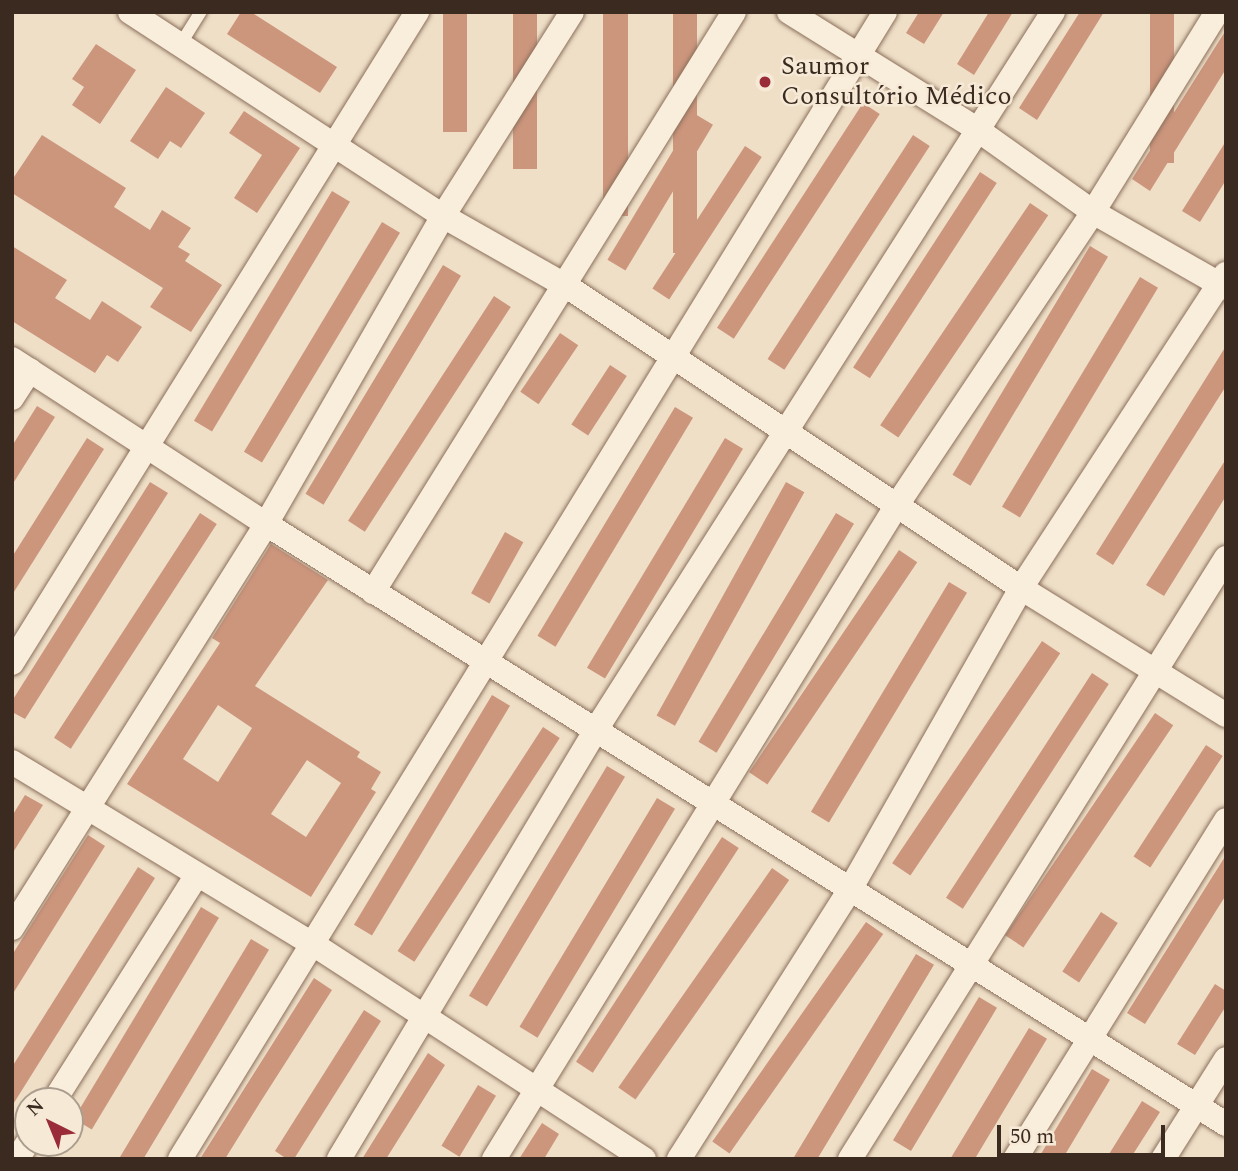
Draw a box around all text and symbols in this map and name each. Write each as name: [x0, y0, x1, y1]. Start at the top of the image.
place label: Saumor Consultório Médico: [781, 51, 1011, 112]
marker: Saumor Consultório Médico: [755, 72, 775, 92]
north arrow: [14, 1087, 84, 1157]
text: N: [20, 1092, 51, 1124]
scale bar: [1000, 1112, 1168, 1156]
text: 50 m: [1010, 1121, 1054, 1153]

